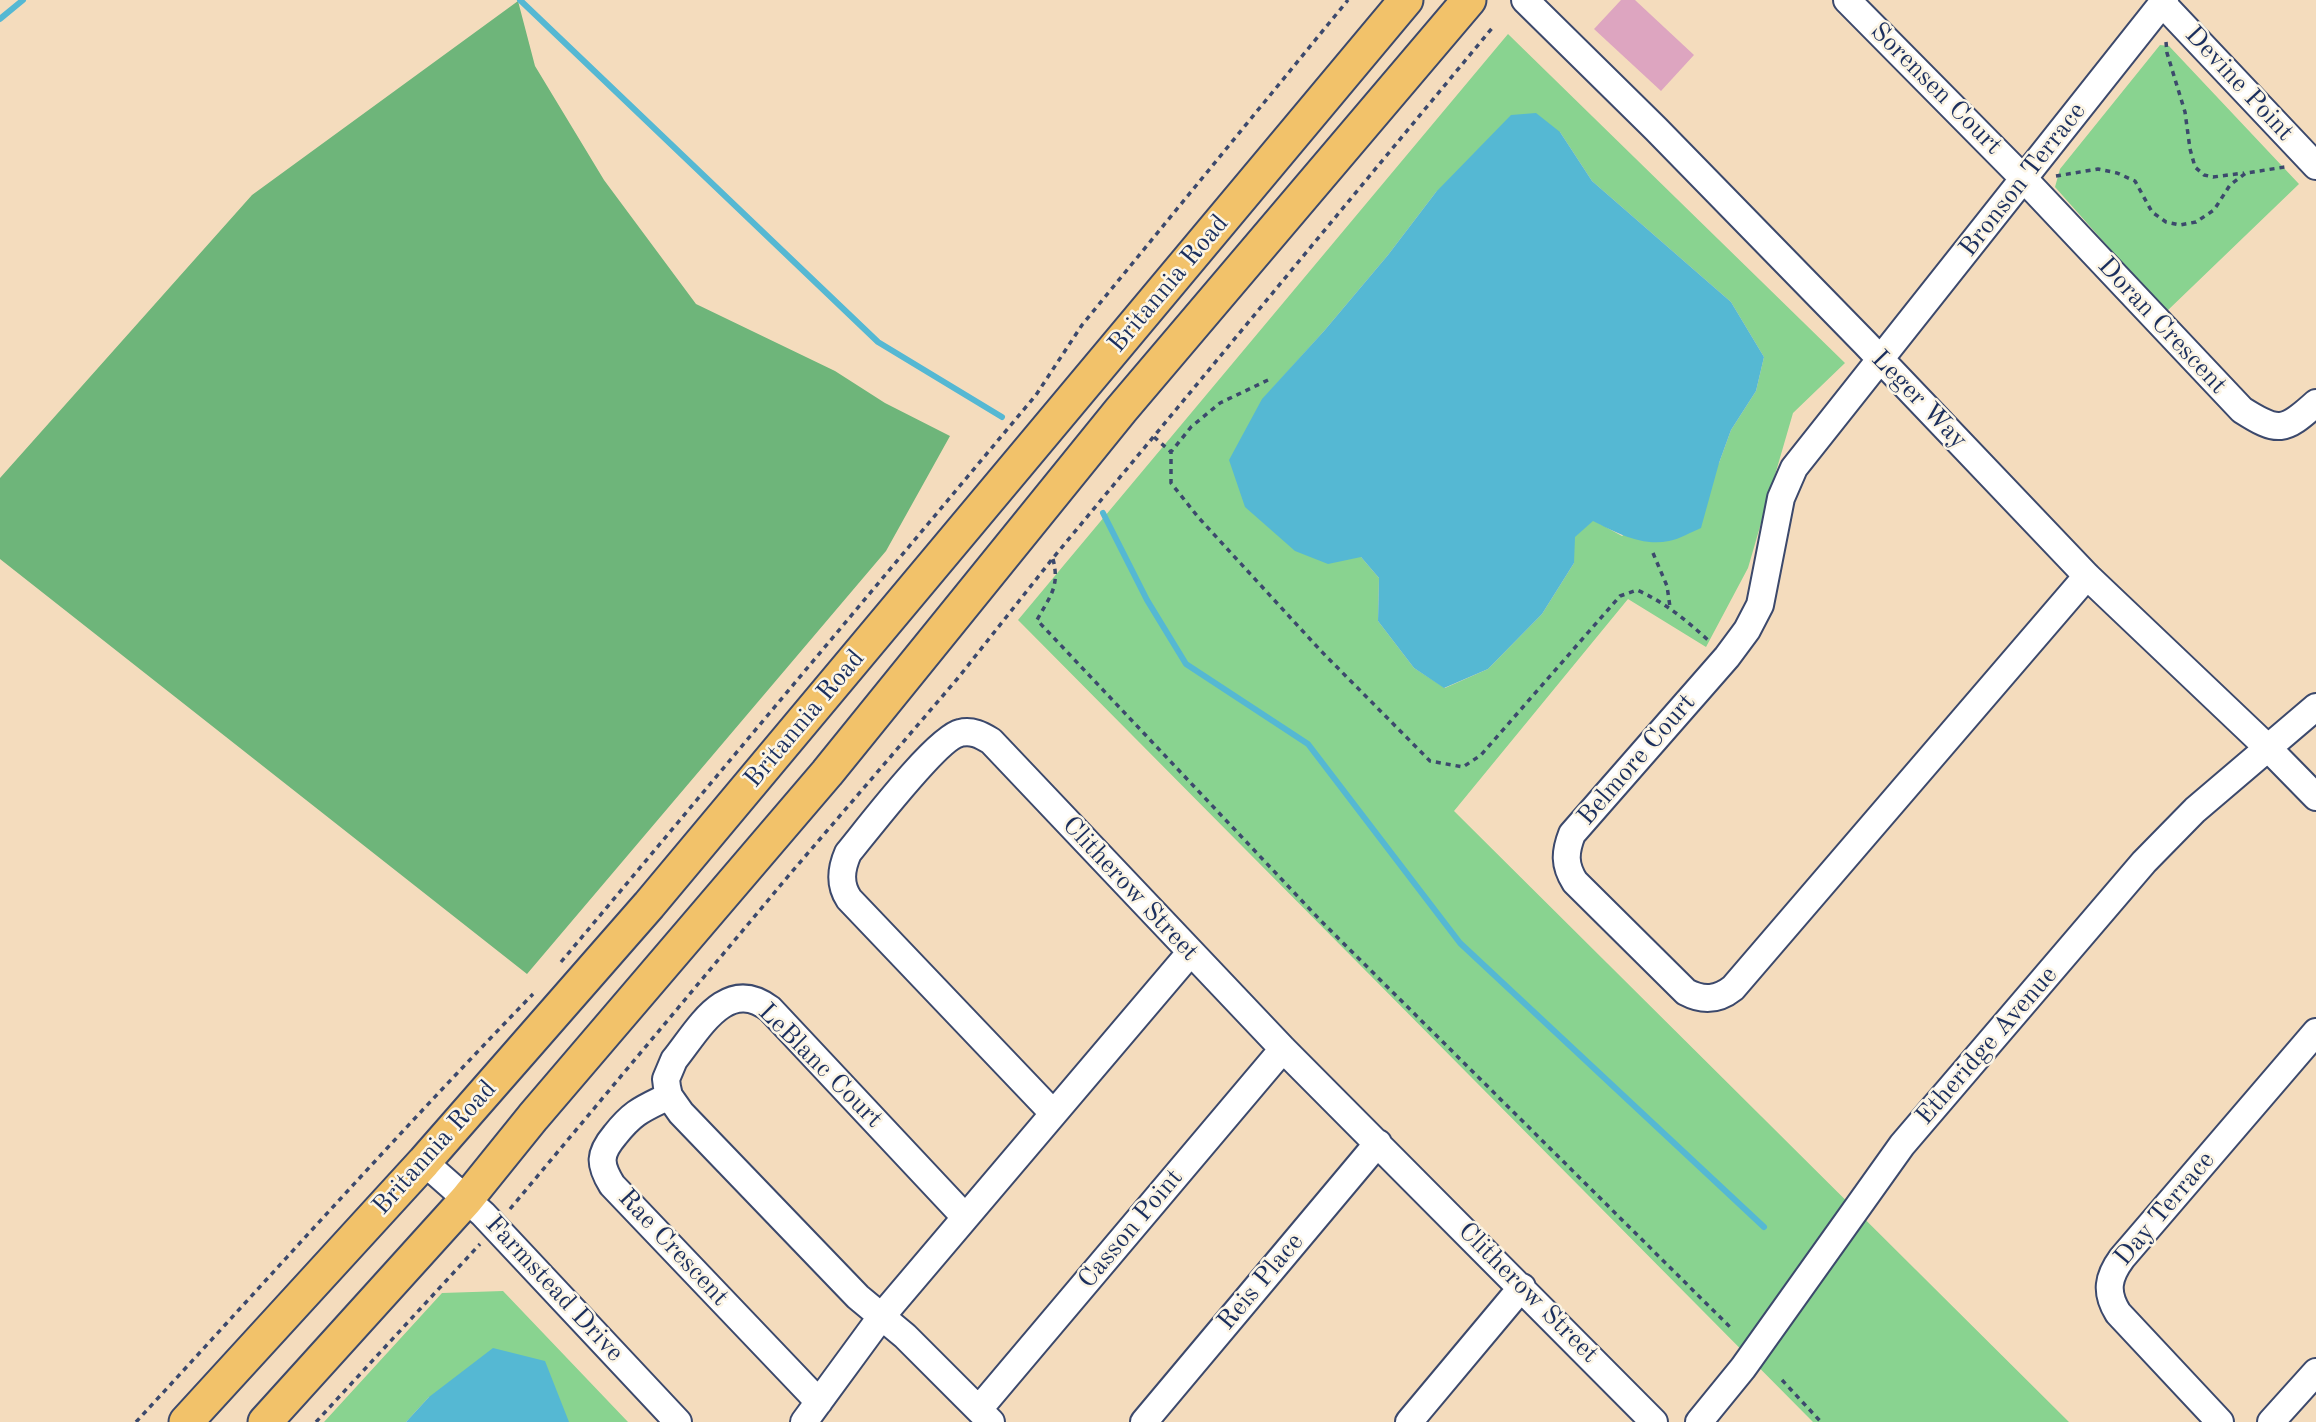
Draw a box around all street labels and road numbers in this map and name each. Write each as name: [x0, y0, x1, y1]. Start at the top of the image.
street label: Sorensen Court: [1863, 16, 2009, 162]
street label: Devine Point: [2178, 20, 2300, 148]
street label: Bronson Terrace: [1953, 97, 2093, 263]
street label: Britannia Road: [1102, 209, 1236, 359]
street label: Doran Crescent: [2091, 251, 2233, 401]
street label: Leger Way: [1864, 344, 1974, 456]
street label: Britannia Road: [738, 644, 872, 794]
street label: Belmore Court: [1571, 688, 1703, 832]
street label: Clitherow Street: [1055, 810, 1205, 968]
street label: Etheridge Avenue: [1910, 960, 2064, 1132]
street label: LeBlanc Court: [751, 997, 889, 1135]
street label: Britannia Road: [366, 1074, 504, 1222]
street label: Day Terrace: [2108, 1145, 2222, 1273]
street label: Casson Point: [1072, 1163, 1190, 1295]
street label: Rae Crescent: [611, 1183, 735, 1313]
street label: Farmstead Drive: [478, 1209, 630, 1369]
street label: Clitherow Street: [1451, 1216, 1605, 1370]
street label: Reis Place: [1211, 1227, 1311, 1337]

